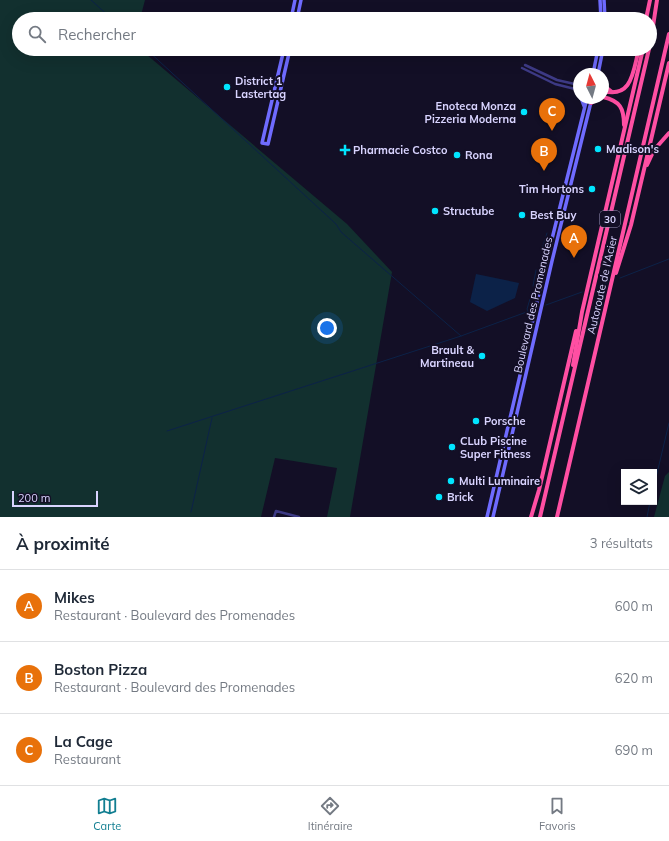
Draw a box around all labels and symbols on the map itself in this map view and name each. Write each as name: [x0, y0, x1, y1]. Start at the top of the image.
north arrow: [573, 68, 609, 104]
place label: District 1 Lastertag: [235, 74, 286, 101]
marker: District 1 Lastertag: [222, 82, 232, 92]
pin: C: [539, 98, 565, 131]
place label: Enoteca Monza Pizzeria Moderna: [425, 99, 516, 126]
marker: Enoteca Monza Pizzeria Moderna: [519, 107, 529, 117]
pin: B: [531, 138, 557, 171]
place label: Madison's: [606, 142, 659, 156]
place label: Pharmacie Costco: [353, 143, 448, 157]
marker: Madison's: [593, 144, 603, 154]
marker: Pharmacie Costco: [340, 145, 350, 155]
place label: Rona: [465, 148, 493, 162]
marker: Rona: [452, 150, 462, 160]
place label: Tim Hortons: [519, 182, 584, 196]
marker: Tim Hortons: [587, 184, 597, 194]
place label: Structube: [443, 204, 494, 218]
marker: Structube: [430, 206, 440, 216]
place label: Best Buy: [530, 208, 576, 222]
marker: Best Buy: [517, 210, 527, 220]
road number: 30: [600, 211, 620, 227]
pin: A: [561, 225, 587, 258]
street label: Autoroute de l'Acier: [584, 235, 620, 335]
street label: Boulevard des Promenades: [511, 236, 555, 374]
your location: [317, 318, 337, 338]
place label: Brault & Martineau: [420, 343, 474, 370]
marker: Brault & Martineau: [477, 351, 487, 361]
place label: Porsche: [484, 414, 526, 428]
marker: Porsche: [471, 416, 481, 426]
place label: CLub Piscine Super Fitness: [460, 434, 531, 461]
marker: CLub Piscine Super Fitness: [447, 442, 457, 452]
place label: Multi Luminaire: [459, 474, 540, 488]
marker: Multi Luminaire: [446, 476, 456, 486]
scale bar: [12, 489, 98, 508]
place label: Brick: [447, 490, 474, 504]
marker: Brick: [434, 492, 444, 502]

